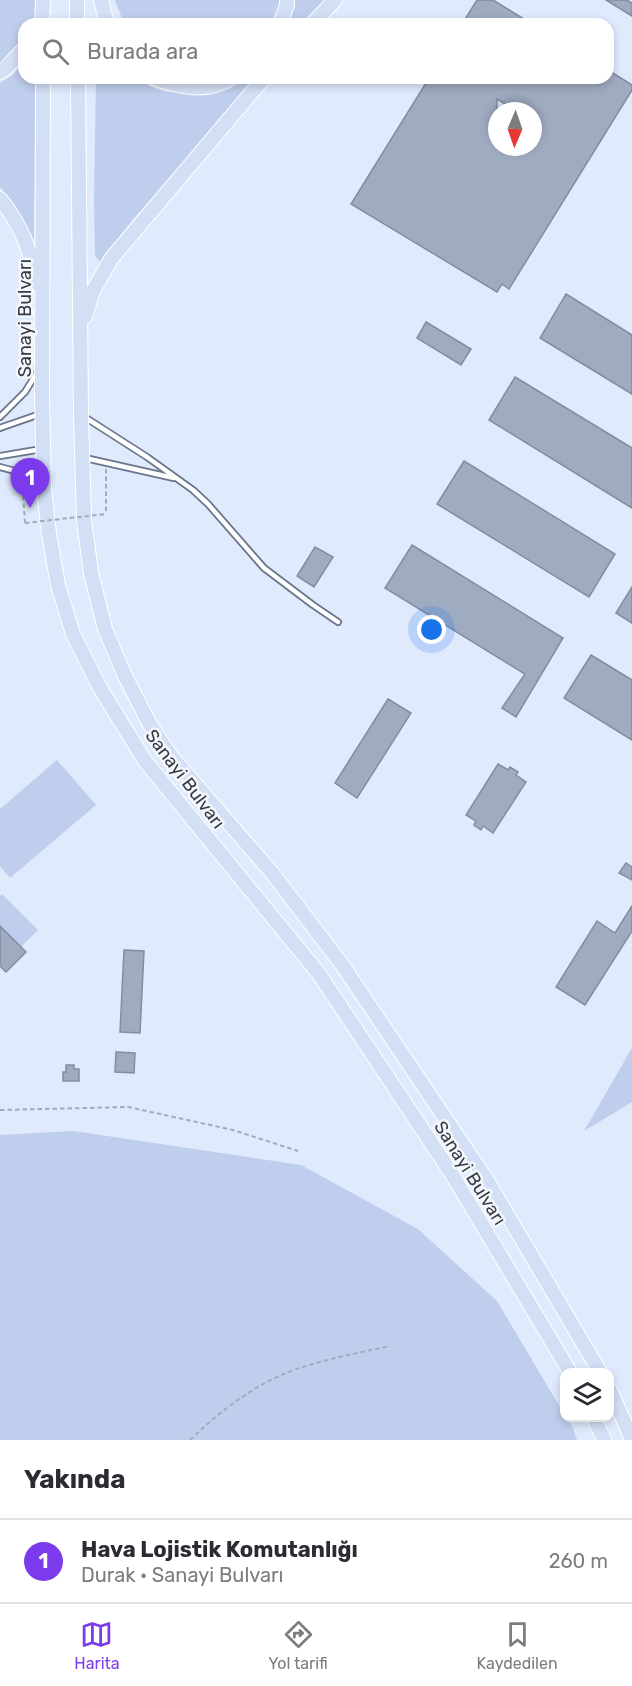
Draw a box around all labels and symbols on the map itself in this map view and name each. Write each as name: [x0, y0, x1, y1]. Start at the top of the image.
north arrow: [488, 102, 542, 156]
street label: Sanayi Bulvarı: [14, 259, 36, 377]
pin: 1: [10, 458, 50, 508]
your location: [417, 615, 446, 644]
street label: Sanayi Bulvarı: [141, 725, 229, 833]
street label: Sanayi Bulvarı: [429, 1117, 511, 1229]

